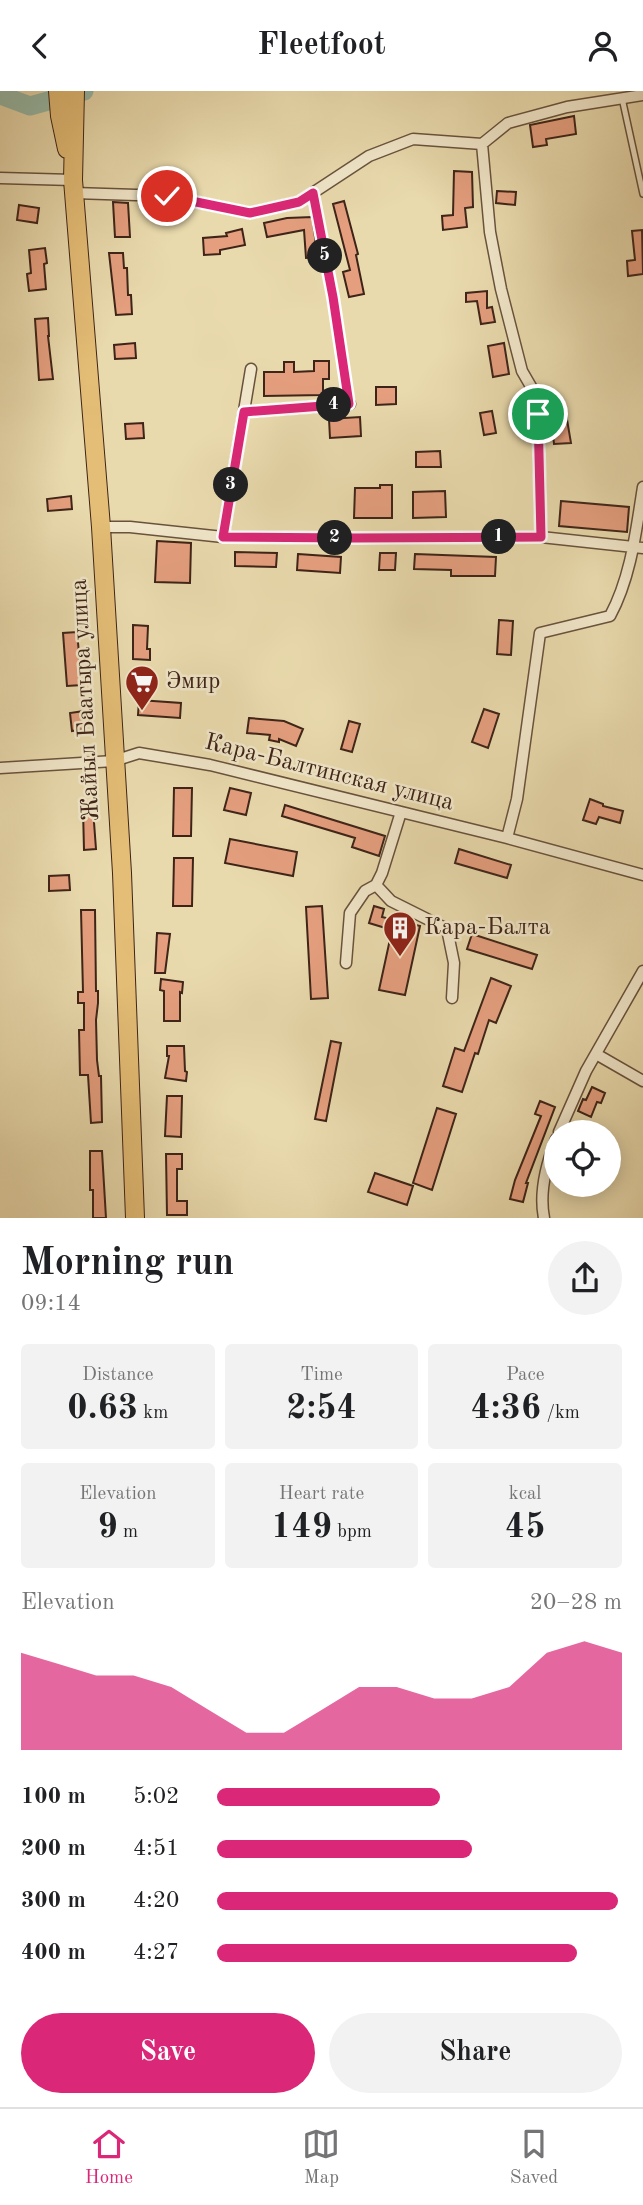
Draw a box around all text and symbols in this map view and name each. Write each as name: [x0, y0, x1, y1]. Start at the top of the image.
icon: back: [21, 27, 59, 65]
icon: person: [584, 27, 622, 65]
text: Fleetfoot: [257, 30, 386, 62]
pin: [137, 166, 197, 226]
icon: check: [148, 177, 186, 215]
pin: 5: [308, 239, 342, 273]
text: 5: [319, 246, 330, 265]
pin: [508, 384, 568, 444]
pin: 4: [316, 387, 352, 423]
text: 4: [328, 395, 339, 414]
icon: arrive: [519, 395, 557, 433]
pin: 3: [214, 467, 248, 503]
text: 3: [225, 475, 236, 494]
pin: 1: [482, 519, 516, 555]
pin: 2: [318, 521, 352, 555]
text: 1: [493, 527, 504, 546]
text: 2: [329, 528, 340, 547]
street label: Жайыл Баатыра улица: [68, 578, 104, 822]
supermarket icon: Эмир: [123, 663, 161, 712]
place label: Эмир: [166, 670, 221, 694]
street label: Кара-Балтинская улица: [202, 730, 456, 816]
building icon: Кара-Балта: [381, 909, 419, 958]
place label: Кара-Балта: [424, 916, 551, 940]
map controls: [544, 1120, 621, 1197]
button: locate: [544, 1120, 621, 1197]
button: share: [548, 1241, 622, 1315]
text: Morning run: [21, 1245, 234, 1283]
text: 09:14: [21, 1292, 81, 1315]
text: Distance: [82, 1366, 154, 1385]
text: Time: [300, 1366, 343, 1385]
text: Pace: [506, 1366, 544, 1385]
text: 0.63: [67, 1391, 138, 1426]
text: 2:54: [286, 1391, 357, 1426]
text: 4:36: [470, 1391, 541, 1426]
text: km: [138, 1404, 168, 1423]
text: /km: [541, 1404, 580, 1423]
text: Elevation: [79, 1485, 156, 1504]
text: Heart rate: [279, 1485, 364, 1504]
text: kcal: [509, 1485, 542, 1504]
text: 9: [97, 1510, 118, 1545]
text: 149: [271, 1510, 332, 1545]
text: 45: [505, 1510, 545, 1545]
text: m: [118, 1523, 138, 1542]
text: bpm: [332, 1523, 372, 1542]
text: Elevation: [21, 1591, 115, 1614]
text: 20–28 m: [530, 1591, 622, 1614]
text: 100 m: [21, 1785, 86, 1808]
text: 5:02: [133, 1785, 179, 1808]
text: 200 m: [21, 1837, 86, 1860]
text: 4:51: [133, 1837, 179, 1860]
text: 300 m: [21, 1889, 86, 1912]
text: 4:20: [133, 1889, 179, 1912]
text: 400 m: [21, 1941, 86, 1964]
text: 4:27: [133, 1941, 179, 1964]
button: Save: [21, 2013, 315, 2093]
button: Share: [329, 2013, 622, 2093]
tab: Home: [85, 2125, 133, 2190]
tab: Map: [302, 2125, 340, 2190]
tab: Saved: [510, 2125, 558, 2190]

